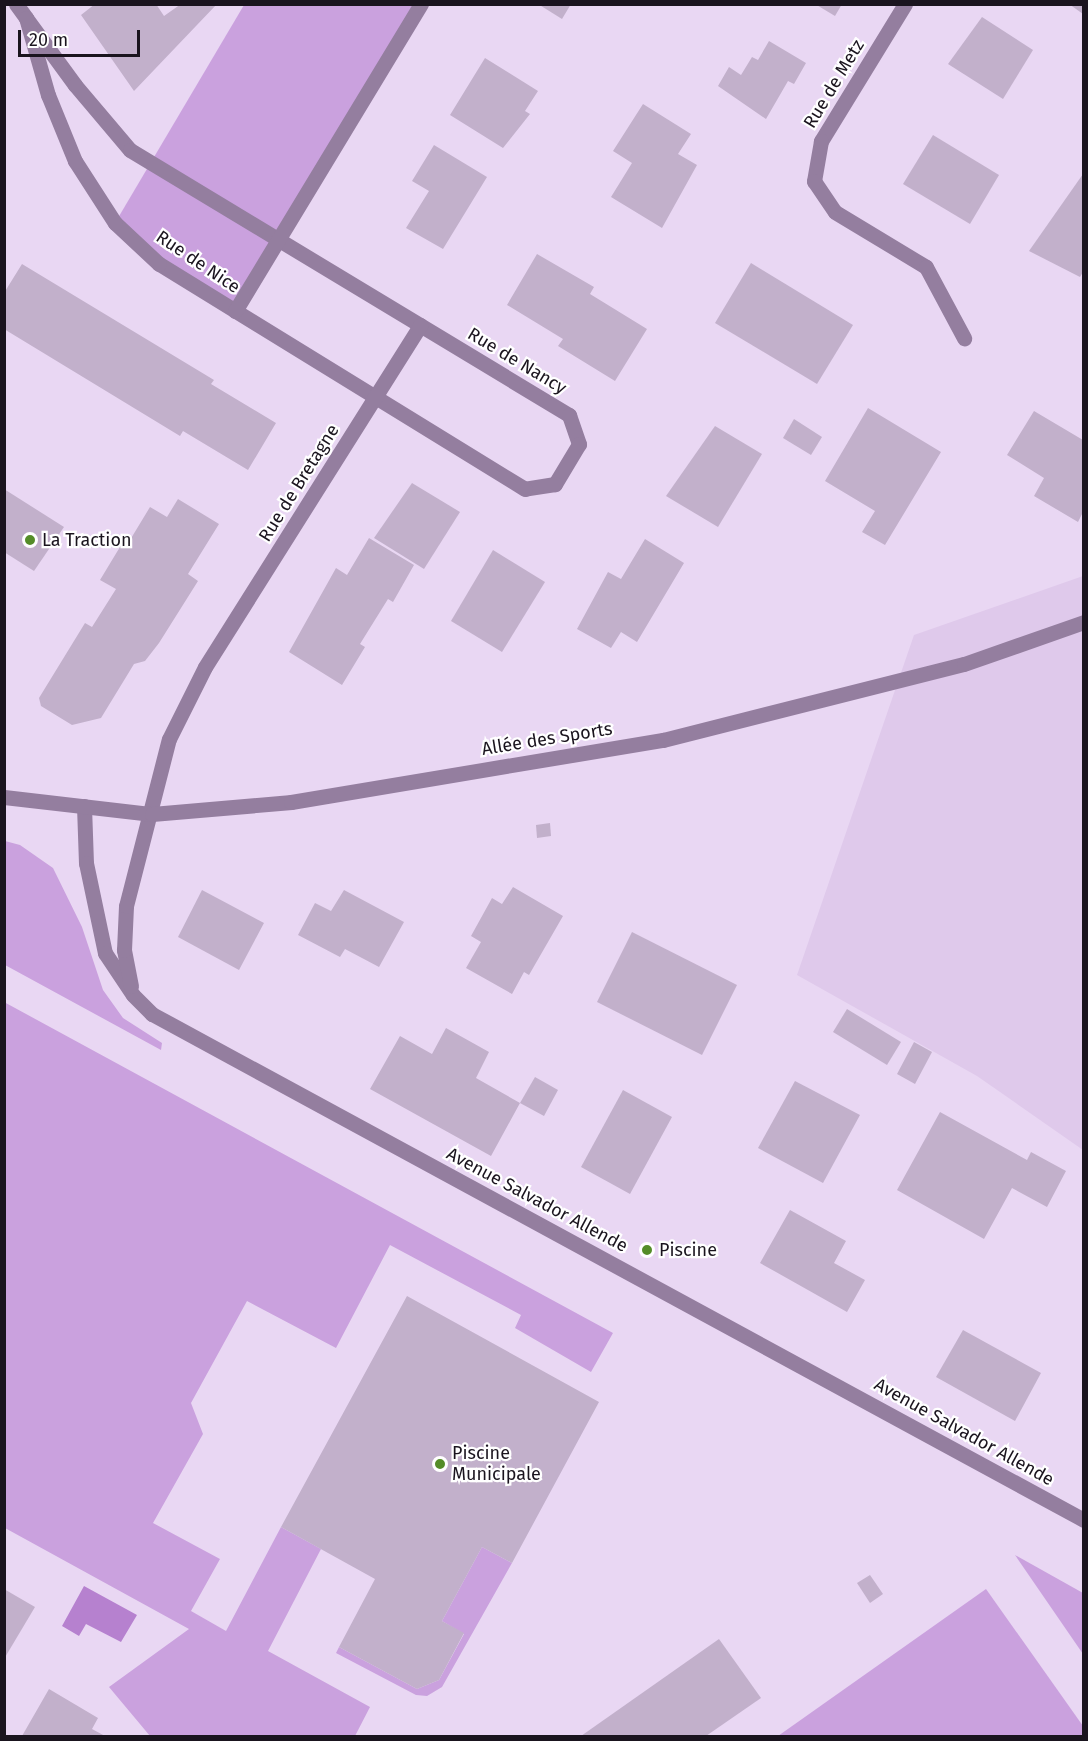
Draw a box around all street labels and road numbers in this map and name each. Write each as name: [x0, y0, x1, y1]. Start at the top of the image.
street label: Rue de Metz: [799, 36, 869, 132]
street label: Rue de Nice: [152, 226, 244, 298]
street label: Rue de Nancy: [464, 323, 570, 399]
street label: Rue de Bretagne: [254, 420, 344, 546]
street label: Allée des Sports: [480, 718, 614, 760]
street label: Avenue Salvador Allende: [443, 1143, 631, 1257]
street label: Avenue Salvador Allende: [870, 1374, 1058, 1490]

